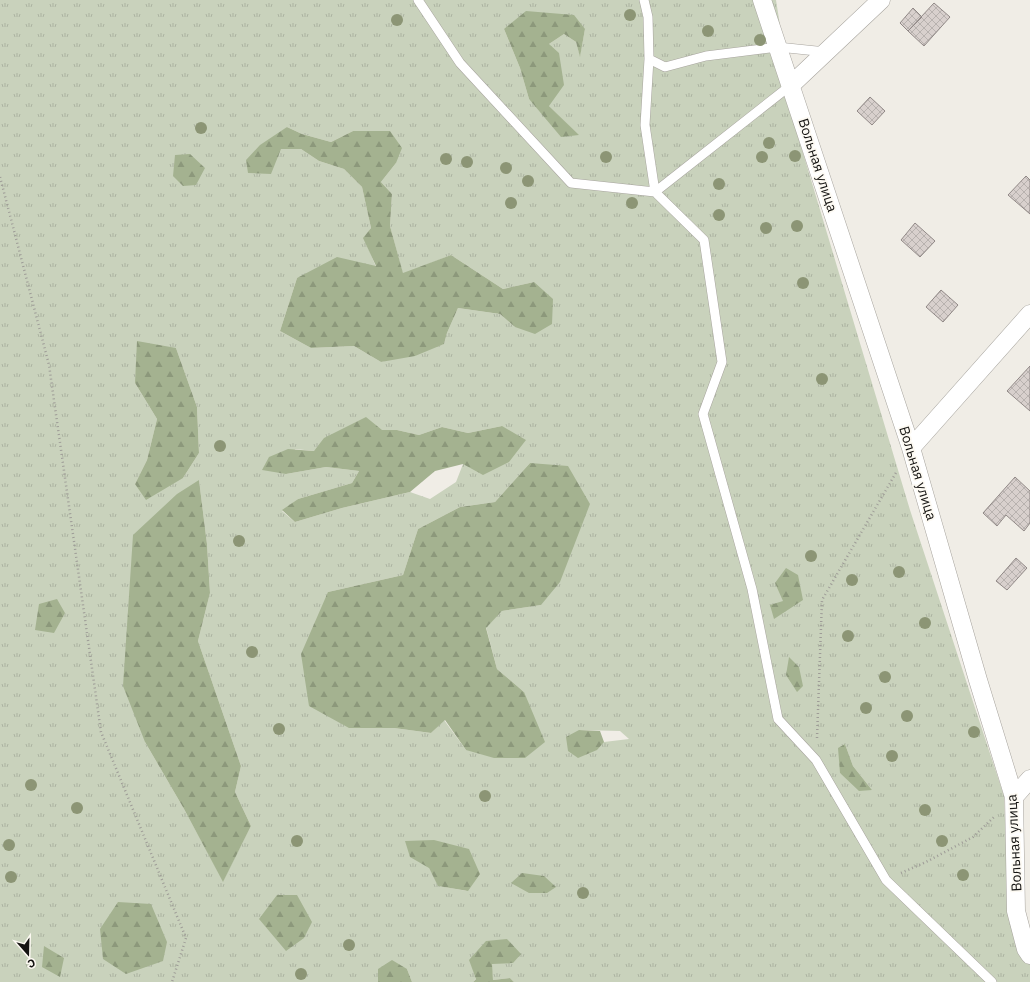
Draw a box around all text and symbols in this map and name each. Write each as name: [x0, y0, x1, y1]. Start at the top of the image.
street label: Вольная улица: [794, 116, 842, 215]
street label: Вольная улица: [895, 424, 941, 523]
street label: Вольная улица: [1002, 793, 1026, 892]
north arrow: [8, 934, 48, 974]
text: С: [26, 956, 37, 971]

